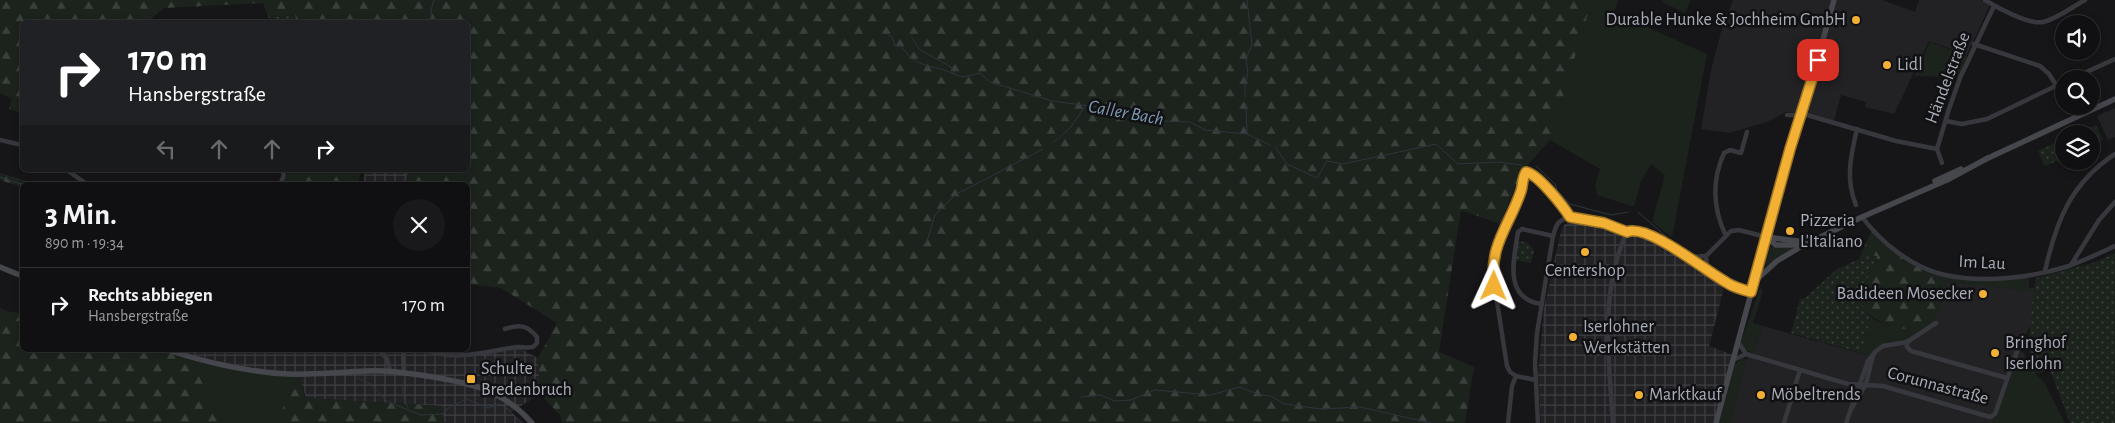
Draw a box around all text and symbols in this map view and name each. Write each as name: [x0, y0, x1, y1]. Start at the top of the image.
place label: Durable Hunke & Jochheim GmbH: [1606, 11, 1846, 29]
marker: Durable Hunke & Jochheim GmbH: [1850, 14, 1862, 26]
map controls: [2055, 15, 2100, 170]
button: sound: [2055, 15, 2100, 60]
street label: Händelstraße: [1922, 30, 1974, 126]
pin: [1797, 39, 1839, 81]
icon: right: [45, 40, 110, 105]
text: 170 m: [128, 42, 208, 77]
icon: arrive: [1804, 46, 1832, 74]
place label: Lidl: [1897, 56, 1923, 74]
marker: Lidl: [1881, 59, 1893, 71]
button: search: [2055, 70, 2100, 115]
text: Hansbergstraße: [128, 83, 266, 105]
water label: Caller Bach: [1087, 97, 1165, 129]
button: layers: [2055, 125, 2100, 170]
icon: left: [152, 135, 180, 163]
icon: ahead: [205, 135, 233, 163]
icon: ahead: [258, 135, 286, 163]
icon: right: [311, 135, 339, 163]
button: close: [393, 199, 445, 251]
text: 3 Min.: [45, 200, 117, 230]
place label: Pizzeria L'Italiano: [1800, 212, 1863, 251]
marker: Pizzeria L'Italiano: [1784, 225, 1796, 237]
text: 890 m · 19:34: [45, 235, 124, 251]
marker: Centershop: [1579, 246, 1591, 258]
street label: Im Lau: [1958, 253, 2006, 273]
position arrow: [1467, 259, 1519, 311]
place label: Centershop: [1545, 262, 1625, 280]
place label: Badideen Mosecker: [1837, 285, 1973, 303]
text: Rechts abbiegen: [88, 286, 213, 305]
marker: Badideen Mosecker: [1977, 288, 1989, 300]
icon: right: [45, 291, 73, 319]
text: 170 m: [402, 296, 445, 315]
text: Hansbergstraße: [88, 308, 188, 324]
place label: Iserlohner Werkstätten: [1583, 318, 1670, 357]
marker: Iserlohner Werkstätten: [1567, 331, 1579, 343]
place label: Bringhof Iserlohn: [2005, 334, 2068, 373]
marker: Bringhof Iserlohn: [1989, 347, 2001, 359]
place label: Schulte Bredenbruch: [481, 360, 572, 399]
street label: Corunnastraße: [1886, 364, 1990, 408]
marker: Schulte Bredenbruch: [465, 373, 477, 385]
place label: Marktkauf: [1649, 386, 1723, 404]
place label: Möbeltrends: [1771, 386, 1861, 404]
marker: Marktkauf: [1633, 389, 1645, 401]
marker: Möbeltrends: [1755, 389, 1767, 401]

